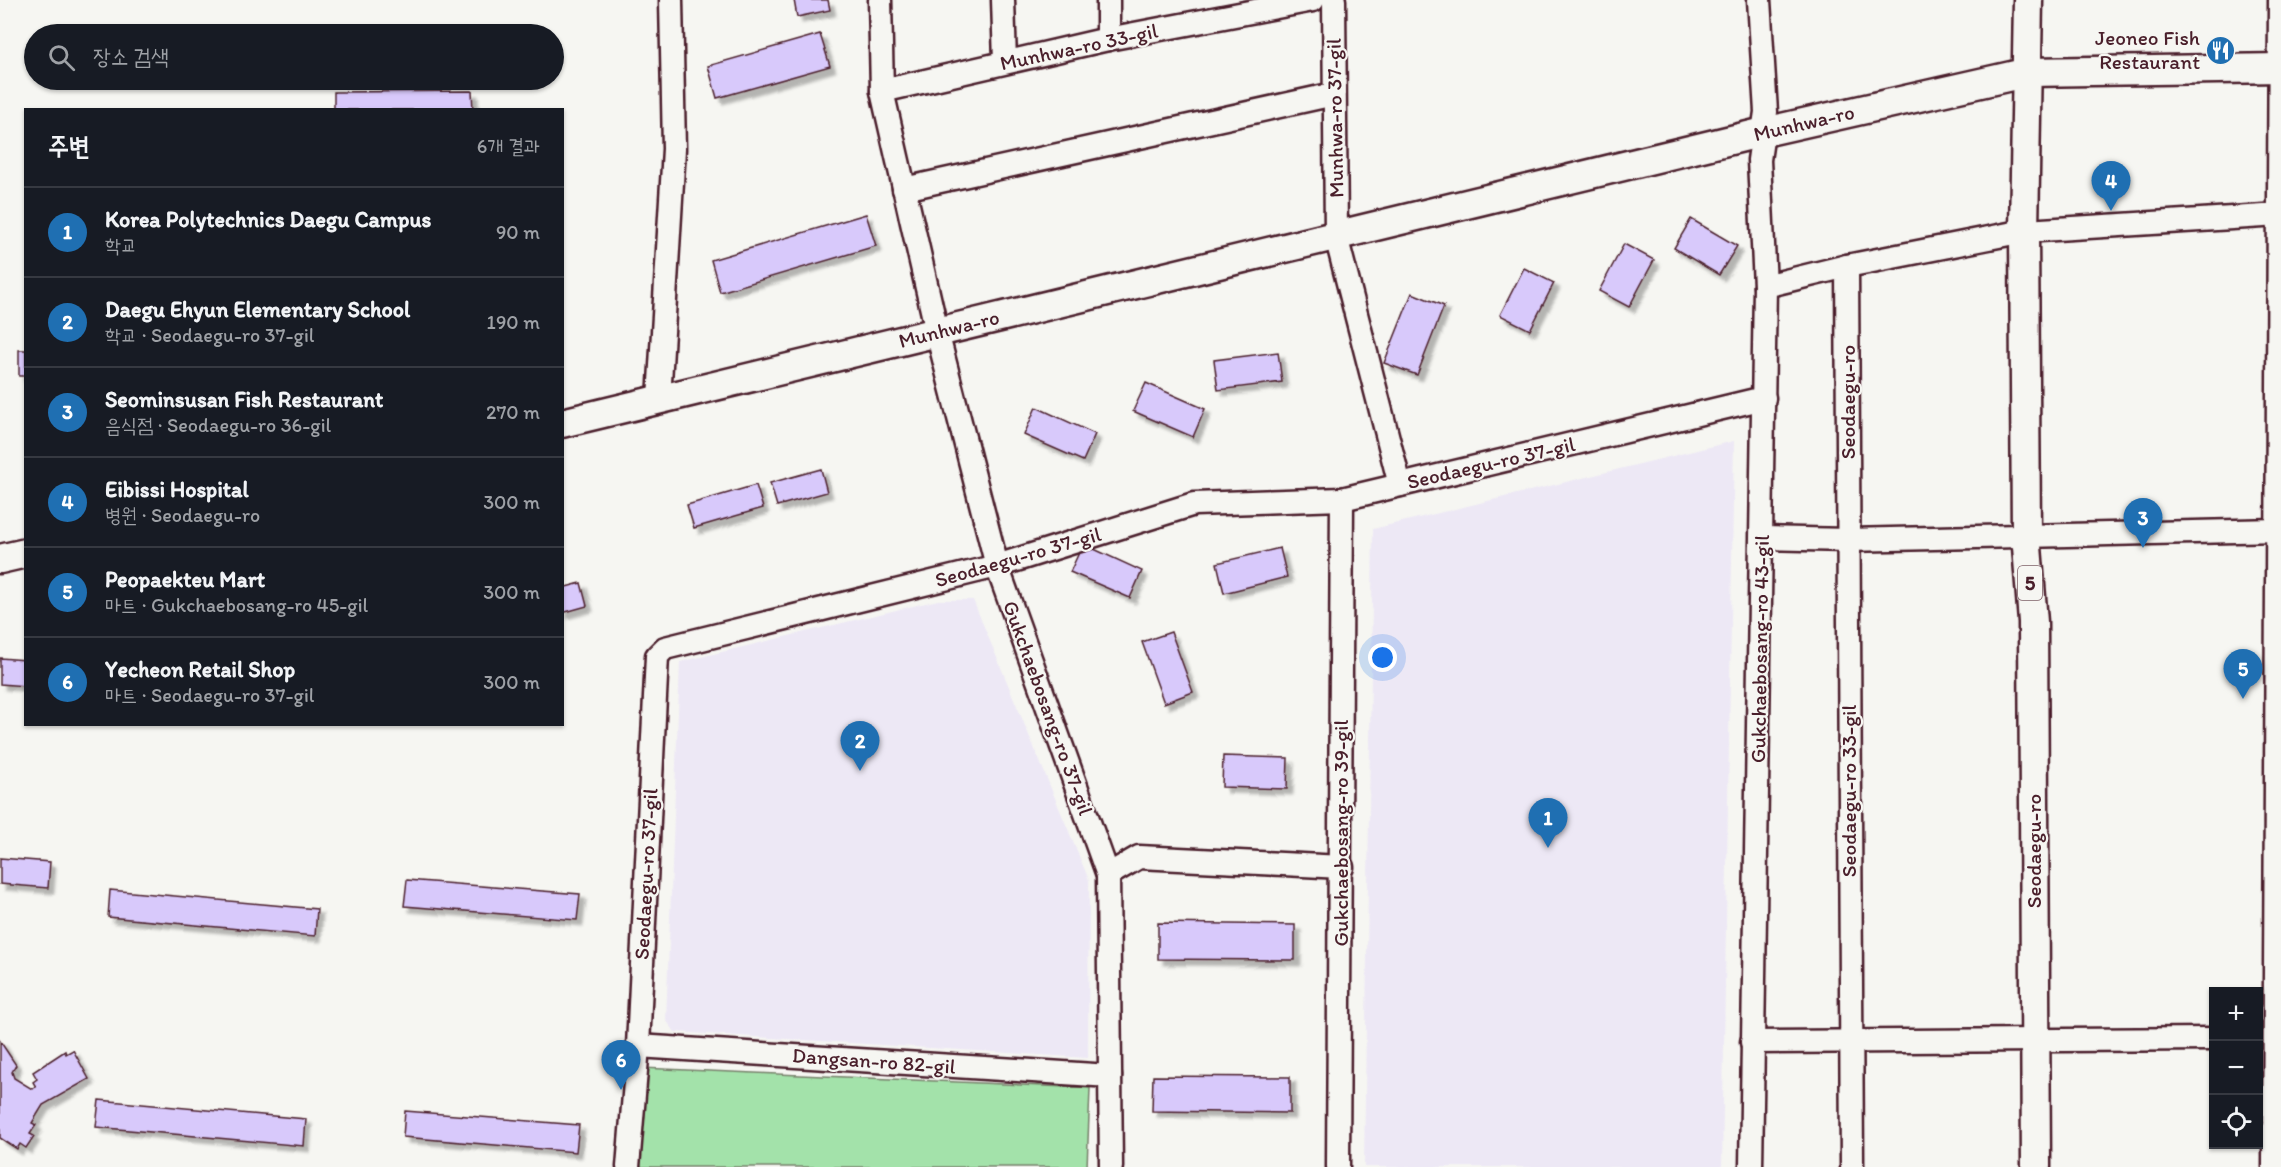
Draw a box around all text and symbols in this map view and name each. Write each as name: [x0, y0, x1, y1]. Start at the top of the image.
street label: Munhwa-ro 33-gil: [998, 18, 1160, 75]
search box: [24, 24, 564, 90]
place label: Jeoneo Fish Restaurant: [2095, 25, 2200, 74]
restaurant icon: Jeoneo Fish Restaurant: [2205, 34, 2237, 66]
street label: Munhwa-ro 37-gil: [1321, 38, 1348, 198]
icon: search: [45, 41, 78, 74]
text: 장소 검색: [93, 43, 169, 70]
street label: Munhwa-ro: [1751, 99, 1857, 146]
text: 주변: [48, 130, 90, 162]
text: 6개 결과: [477, 134, 540, 158]
pin: 4: [2092, 162, 2130, 211]
text: Korea Polytechnics Daegu Campus: [105, 206, 431, 233]
text: 1: [63, 220, 72, 244]
text: 90 m: [496, 220, 540, 244]
text: 학교: [105, 233, 137, 257]
text: Daegu Ehyun Elementary School: [105, 296, 410, 323]
street label: Munhwa-ro: [896, 304, 1002, 353]
text: 2: [62, 310, 73, 334]
text: 190 m: [487, 310, 540, 334]
text: 학교 · Seodaegu-ro 37-gil: [105, 323, 314, 347]
street label: Seodaegu-ro: [1835, 345, 1860, 459]
text: Seominsusan Fish Restaurant: [105, 386, 383, 413]
text: 3: [62, 400, 73, 424]
text: 270 m: [486, 400, 540, 424]
text: 음식점 · Seodaegu-ro 36-gil: [105, 413, 331, 437]
street label: Seodaegu-ro 37-gil: [1404, 431, 1577, 494]
text: Eibissi Hospital: [105, 476, 249, 503]
text: 4: [61, 490, 74, 514]
text: 300 m: [483, 490, 540, 514]
pin: 3: [2124, 498, 2162, 548]
text: 병원 · Seodaegu-ro: [105, 503, 260, 527]
street label: Seodaegu-ro 37-gil: [932, 521, 1104, 592]
street label: Gukchaebosang-ro 43-gil: [1745, 534, 1774, 763]
text: Peopaekteu Mart: [105, 566, 265, 593]
road number: 5: [2018, 566, 2042, 600]
text: 5: [62, 580, 73, 604]
text: 300 m: [483, 580, 540, 604]
text: 마트 · Gukchaebosang-ro 45-gil: [105, 593, 368, 617]
street label: Gukchaebosang-ro 37-gil: [998, 597, 1099, 818]
your location: [1368, 643, 1397, 672]
pin: 5: [2224, 650, 2262, 699]
text: Yecheon Retail Shop: [105, 656, 295, 683]
text: 6: [62, 670, 73, 694]
text: 300 m: [483, 670, 540, 694]
text: 마트 · Seodaegu-ro 37-gil: [105, 683, 314, 707]
street label: Seodaegu-ro 33-gil: [1836, 705, 1861, 877]
street label: Gukchaebosang-ro 39-gil: [1328, 720, 1353, 946]
pin: 2: [840, 722, 880, 771]
street label: Seodaegu-ro 37-gil: [629, 788, 662, 960]
street label: Seodaegu-ro: [2021, 794, 2046, 908]
pin: 1: [1528, 798, 1568, 848]
map controls: [2209, 987, 2263, 1149]
button: +: [2209, 987, 2263, 1041]
pin: 6: [602, 1040, 640, 1090]
button: −: [2209, 1041, 2263, 1095]
street label: Dangsan-ro 82-gil: [791, 1042, 957, 1079]
button: locate: [2209, 1095, 2263, 1149]

